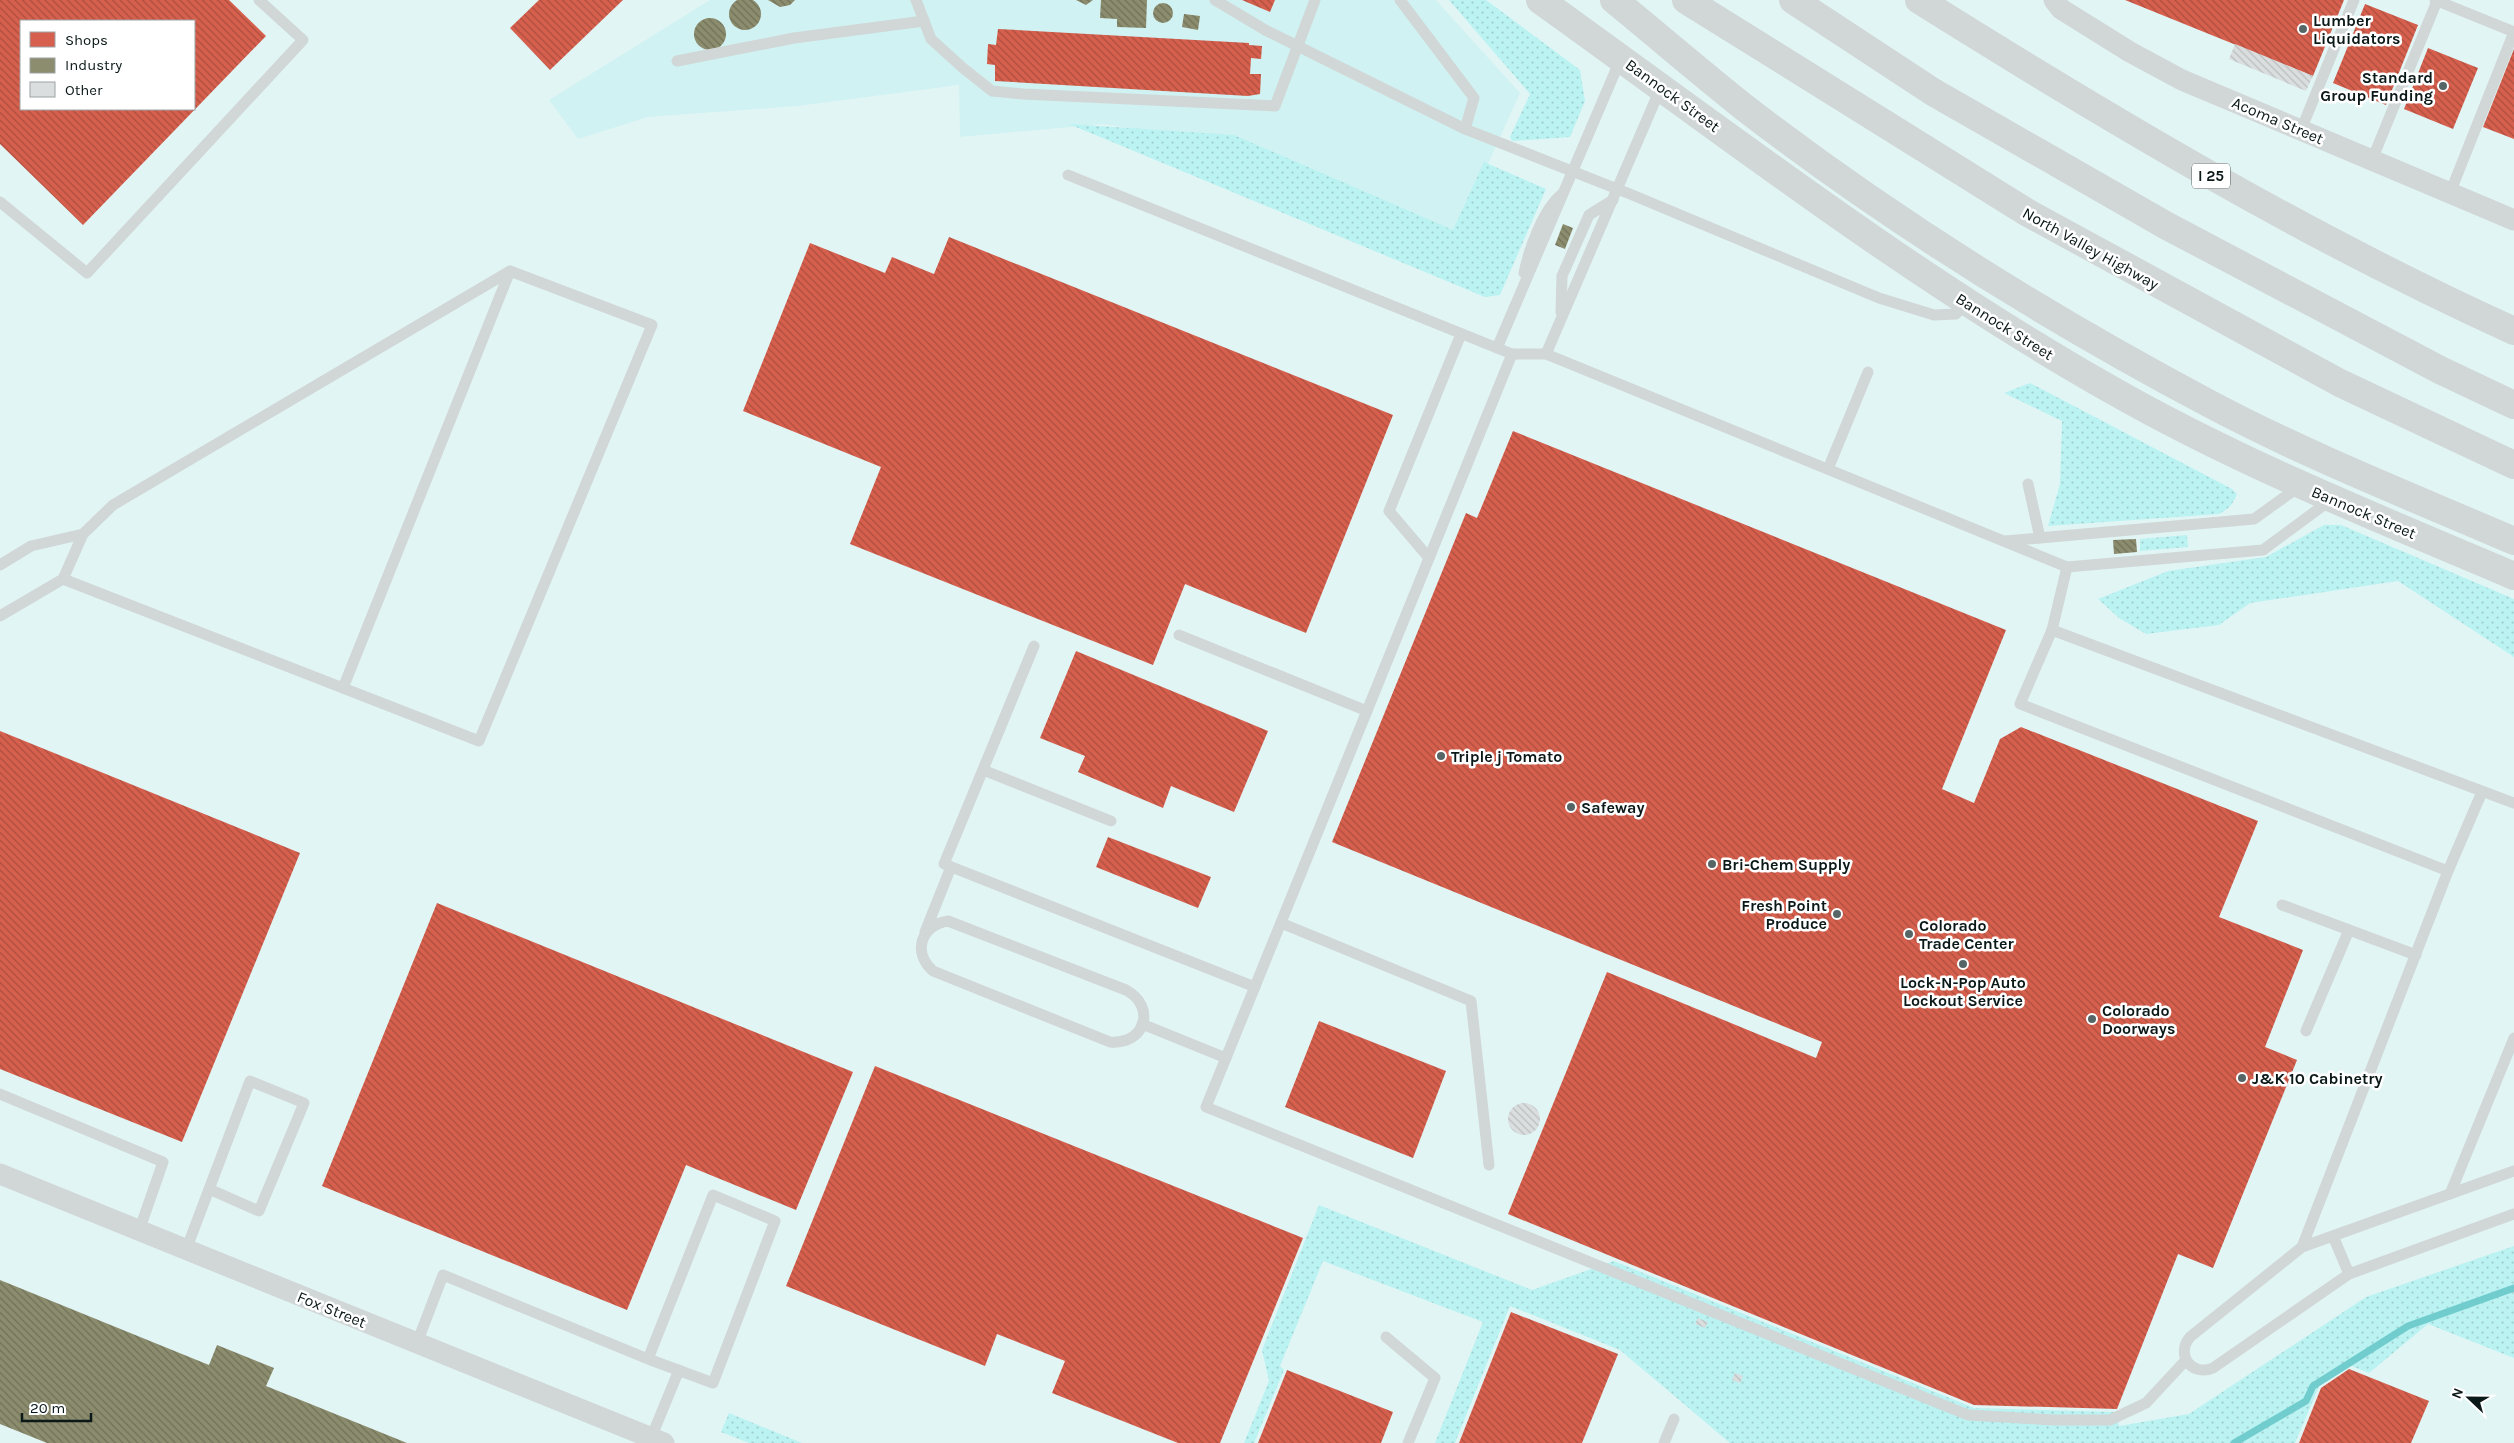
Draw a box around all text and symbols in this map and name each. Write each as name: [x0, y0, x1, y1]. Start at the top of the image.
place label: Lumber Liquidators: [2313, 11, 2400, 48]
legend: [20, 20, 195, 110]
marker: Lumber Liquidators: [2297, 23, 2309, 35]
text: Shops: [65, 31, 108, 49]
street label: Bannock Street: [1622, 55, 1724, 136]
text: Industry: [65, 56, 122, 74]
place label: Standard Group Funding: [2320, 68, 2433, 105]
marker: Standard Group Funding: [2437, 80, 2449, 92]
text: Other: [65, 81, 103, 99]
street label: Acoma Street: [2229, 93, 2326, 148]
road number: I 25: [2192, 164, 2230, 188]
street label: North Valley Highway: [2019, 203, 2163, 294]
street label: Bannock Street: [1952, 289, 2057, 364]
street label: Bannock Street: [2309, 482, 2419, 543]
place label: Triple j Tomato: [1451, 747, 1562, 766]
marker: Triple j Tomato: [1435, 750, 1447, 762]
place label: Safeway: [1581, 798, 1644, 817]
marker: Safeway: [1565, 801, 1577, 813]
place label: Bri-Chem Supply: [1722, 855, 1850, 874]
marker: Bri-Chem Supply: [1706, 858, 1718, 870]
place label: Fresh Point Produce: [1741, 896, 1827, 933]
marker: Fresh Point Produce: [1831, 908, 1843, 920]
place label: Colorado Trade Center: [1919, 916, 2015, 953]
marker: Colorado Trade Center: [1903, 928, 1915, 940]
marker: Lock-N-Pop Auto Lockout Service: [1957, 958, 1969, 970]
place label: Lock-N-Pop Auto Lockout Service: [1900, 973, 2026, 1010]
place label: Colorado Doorways: [2102, 1001, 2175, 1038]
marker: Colorado Doorways: [2086, 1013, 2098, 1025]
place label: J&K 10 Cabinetry: [2252, 1069, 2383, 1088]
marker: J&K 10 Cabinetry: [2236, 1072, 2248, 1084]
street label: Fox Street: [295, 1287, 369, 1332]
north arrow: [2444, 1373, 2494, 1423]
text: N: [2448, 1385, 2467, 1401]
scale bar: [22, 1390, 91, 1422]
text: 20 m: [30, 1399, 65, 1417]

